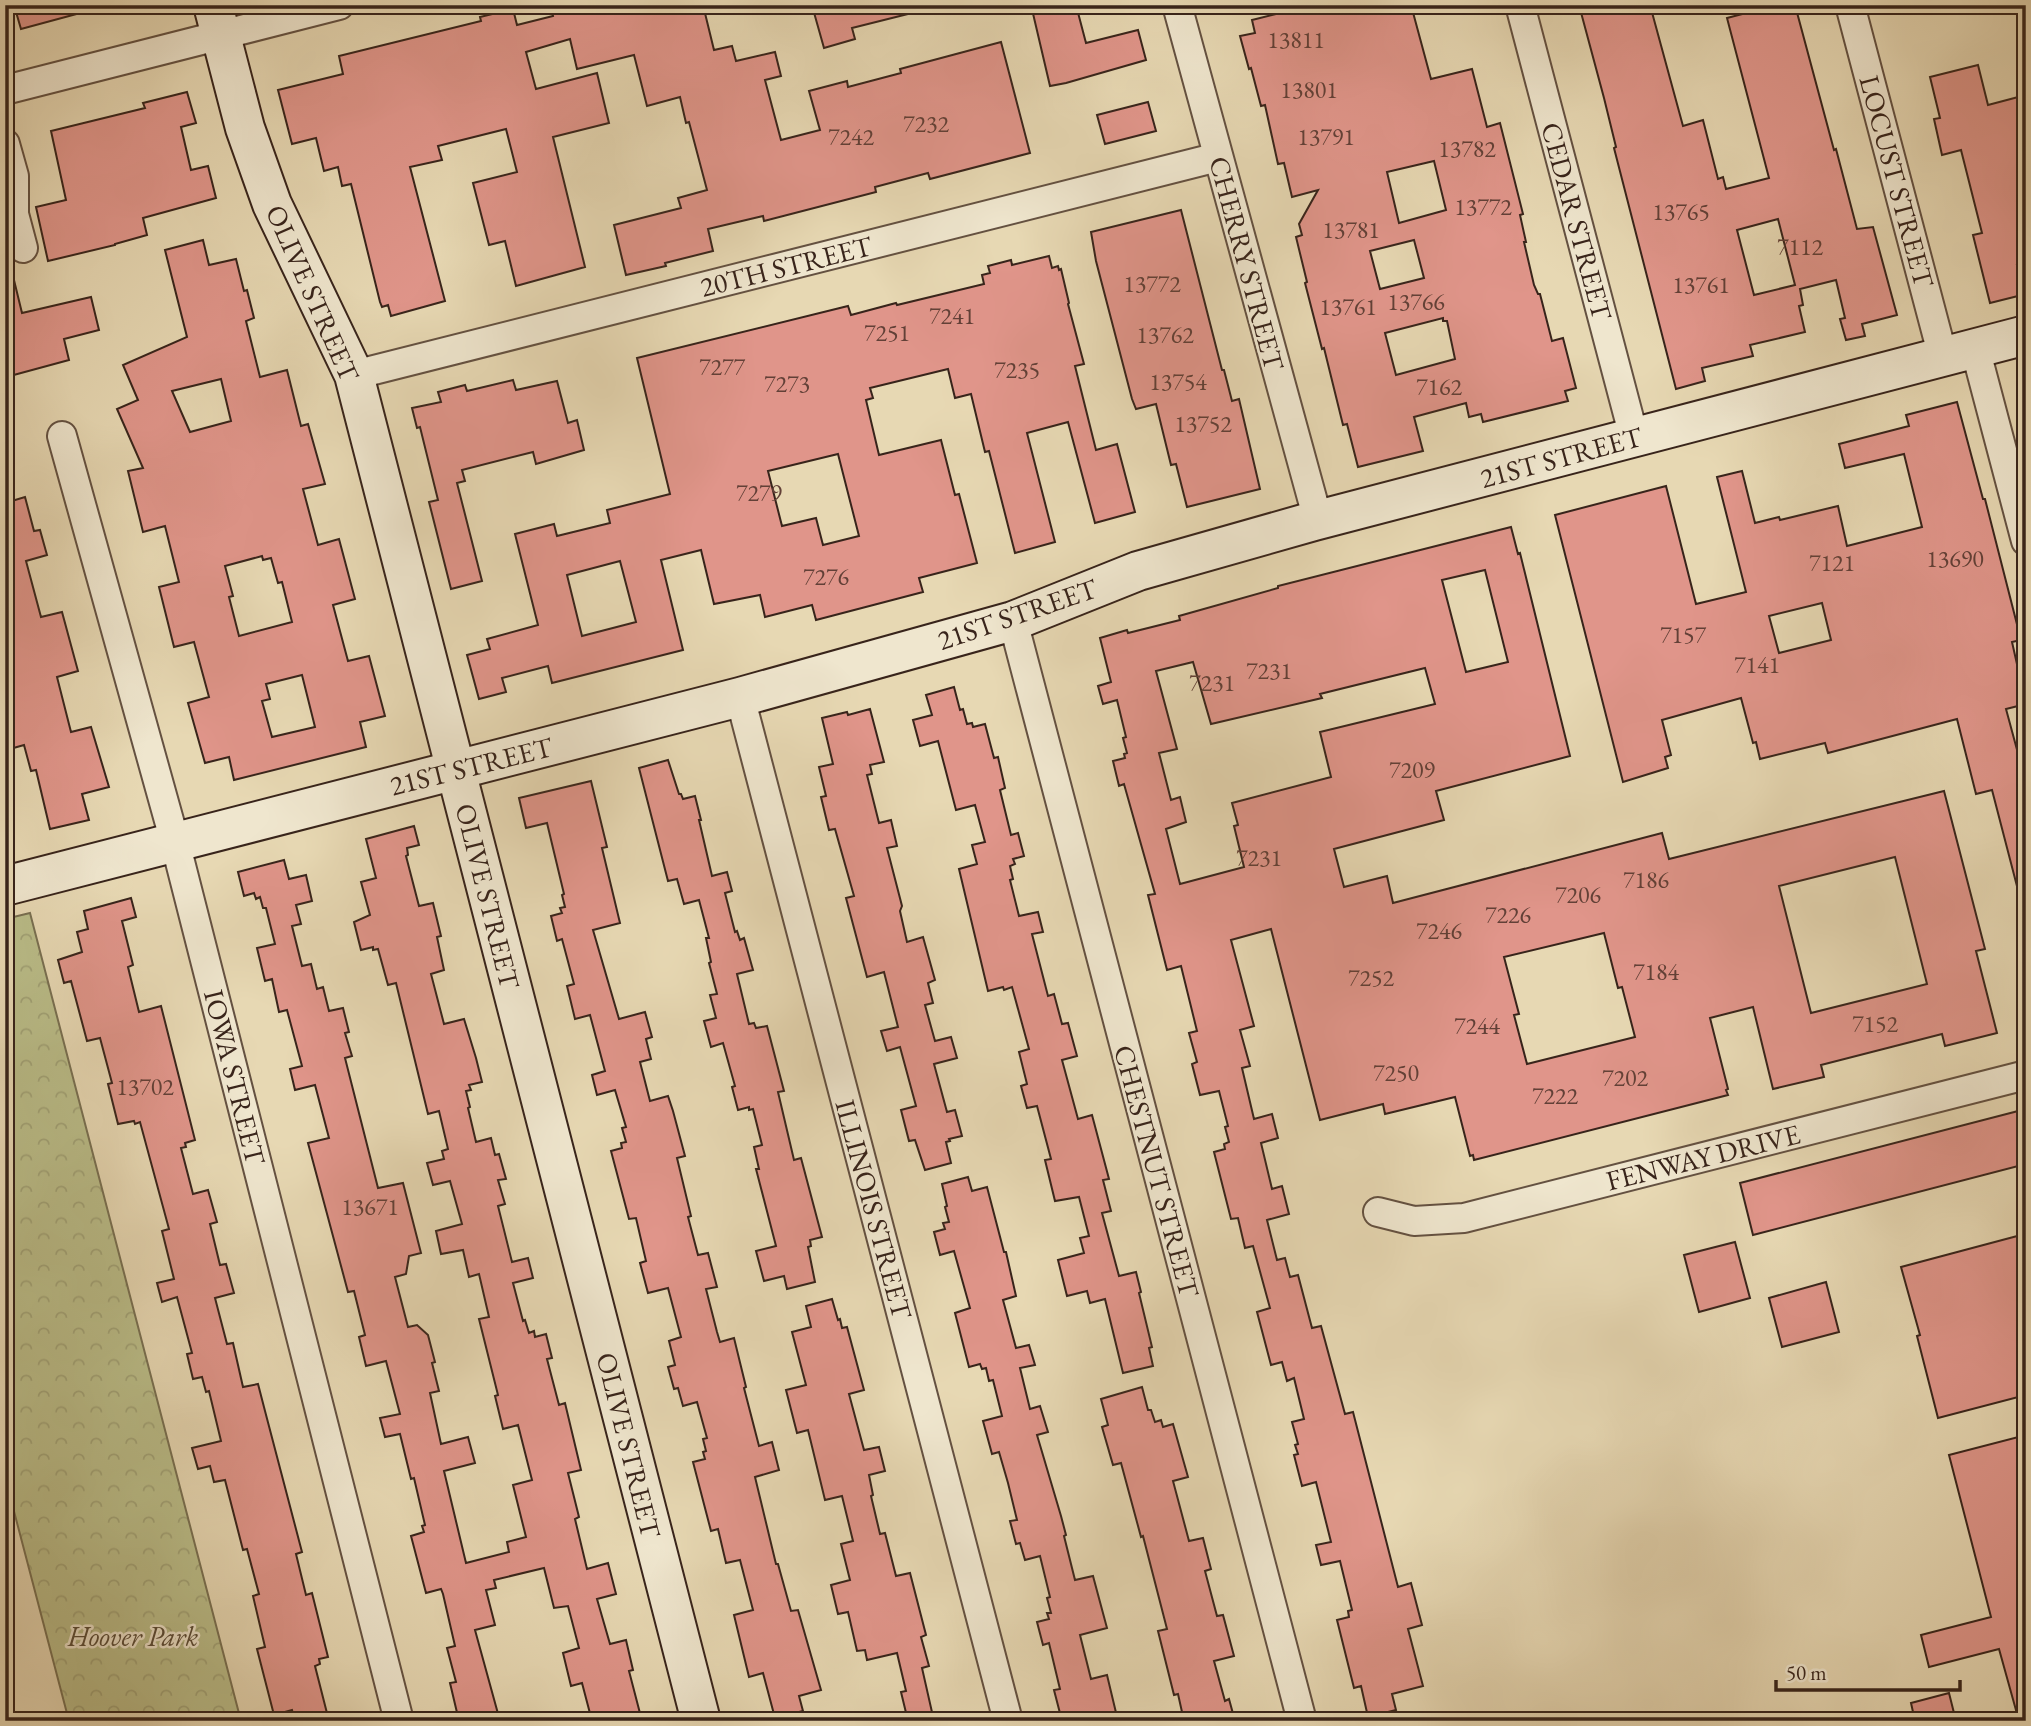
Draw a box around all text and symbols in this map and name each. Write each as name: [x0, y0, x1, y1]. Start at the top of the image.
house number: 13811: [1267, 24, 1325, 55]
street label: LOCUST STREET: [1851, 71, 1943, 291]
house number: 13801: [1280, 74, 1338, 105]
house number: 7232: [903, 108, 950, 139]
street label: CEDAR STREET: [1533, 118, 1621, 324]
house number: 7242: [828, 121, 875, 152]
house number: 13791: [1297, 121, 1355, 152]
house number: 13782: [1438, 133, 1496, 164]
street label: CHERRY STREET: [1201, 152, 1293, 374]
house number: 13772: [1454, 191, 1512, 222]
house number: 13765: [1652, 196, 1710, 227]
street label: OLIVE STREET: [258, 199, 368, 387]
house number: 13781: [1322, 214, 1380, 245]
street label: 20TH STREET: [696, 227, 876, 305]
house number: 7112: [1777, 231, 1824, 262]
house number: 13772: [1123, 268, 1181, 299]
house number: 13761: [1672, 269, 1730, 300]
house number: 13766: [1387, 286, 1445, 317]
house number: 13761: [1319, 291, 1377, 322]
house number: 7241: [929, 300, 975, 331]
house number: 7251: [864, 317, 910, 348]
house number: 13762: [1136, 319, 1194, 350]
house number: 7277: [699, 351, 746, 382]
house number: 7235: [994, 354, 1040, 385]
house number: 13754: [1149, 366, 1207, 397]
house number: 7273: [764, 368, 810, 399]
house number: 7162: [1416, 371, 1463, 402]
house number: 13752: [1174, 408, 1232, 439]
street label: 21ST STREET: [1476, 418, 1646, 496]
house number: 7279: [736, 477, 783, 508]
house number: 13690: [1926, 543, 1984, 574]
house number: 7121: [1809, 547, 1855, 578]
house number: 7276: [803, 561, 849, 592]
street label: 21ST STREET: [932, 570, 1102, 658]
house number: 7157: [1660, 619, 1707, 650]
house number: 7141: [1734, 649, 1780, 680]
house number: 7231: [1246, 655, 1292, 686]
house number: 7231: [1189, 667, 1235, 698]
street label: 21ST STREET: [386, 728, 556, 804]
house number: 7209: [1389, 754, 1436, 785]
street label: OLIVE STREET: [448, 800, 528, 993]
house number: 7231: [1236, 842, 1282, 873]
house number: 7186: [1623, 864, 1669, 895]
house number: 7206: [1555, 879, 1601, 910]
house number: 7226: [1485, 899, 1531, 930]
house number: 7246: [1416, 915, 1462, 946]
house number: 7184: [1633, 956, 1680, 987]
house number: 7252: [1348, 962, 1395, 993]
street label: IOWA STREET: [196, 986, 274, 1168]
house number: 7152: [1852, 1008, 1899, 1039]
house number: 7244: [1454, 1010, 1501, 1041]
street label: CHESTNUT STREET: [1106, 1041, 1208, 1301]
house number: 7250: [1373, 1057, 1419, 1088]
house number: 7202: [1602, 1062, 1649, 1093]
house number: 13702: [116, 1071, 174, 1102]
house number: 7222: [1532, 1080, 1579, 1111]
street label: ILLINOIS STREET: [827, 1095, 921, 1323]
street label: FENWAY DRIVE: [1602, 1115, 1804, 1198]
house number: 13671: [341, 1191, 399, 1222]
street label: OLIVE STREET: [589, 1349, 669, 1542]
park label: Hoover Park: [67, 1618, 199, 1654]
scale bar: [1776, 1649, 1959, 1693]
text: 50 m: [1786, 1659, 1827, 1686]

